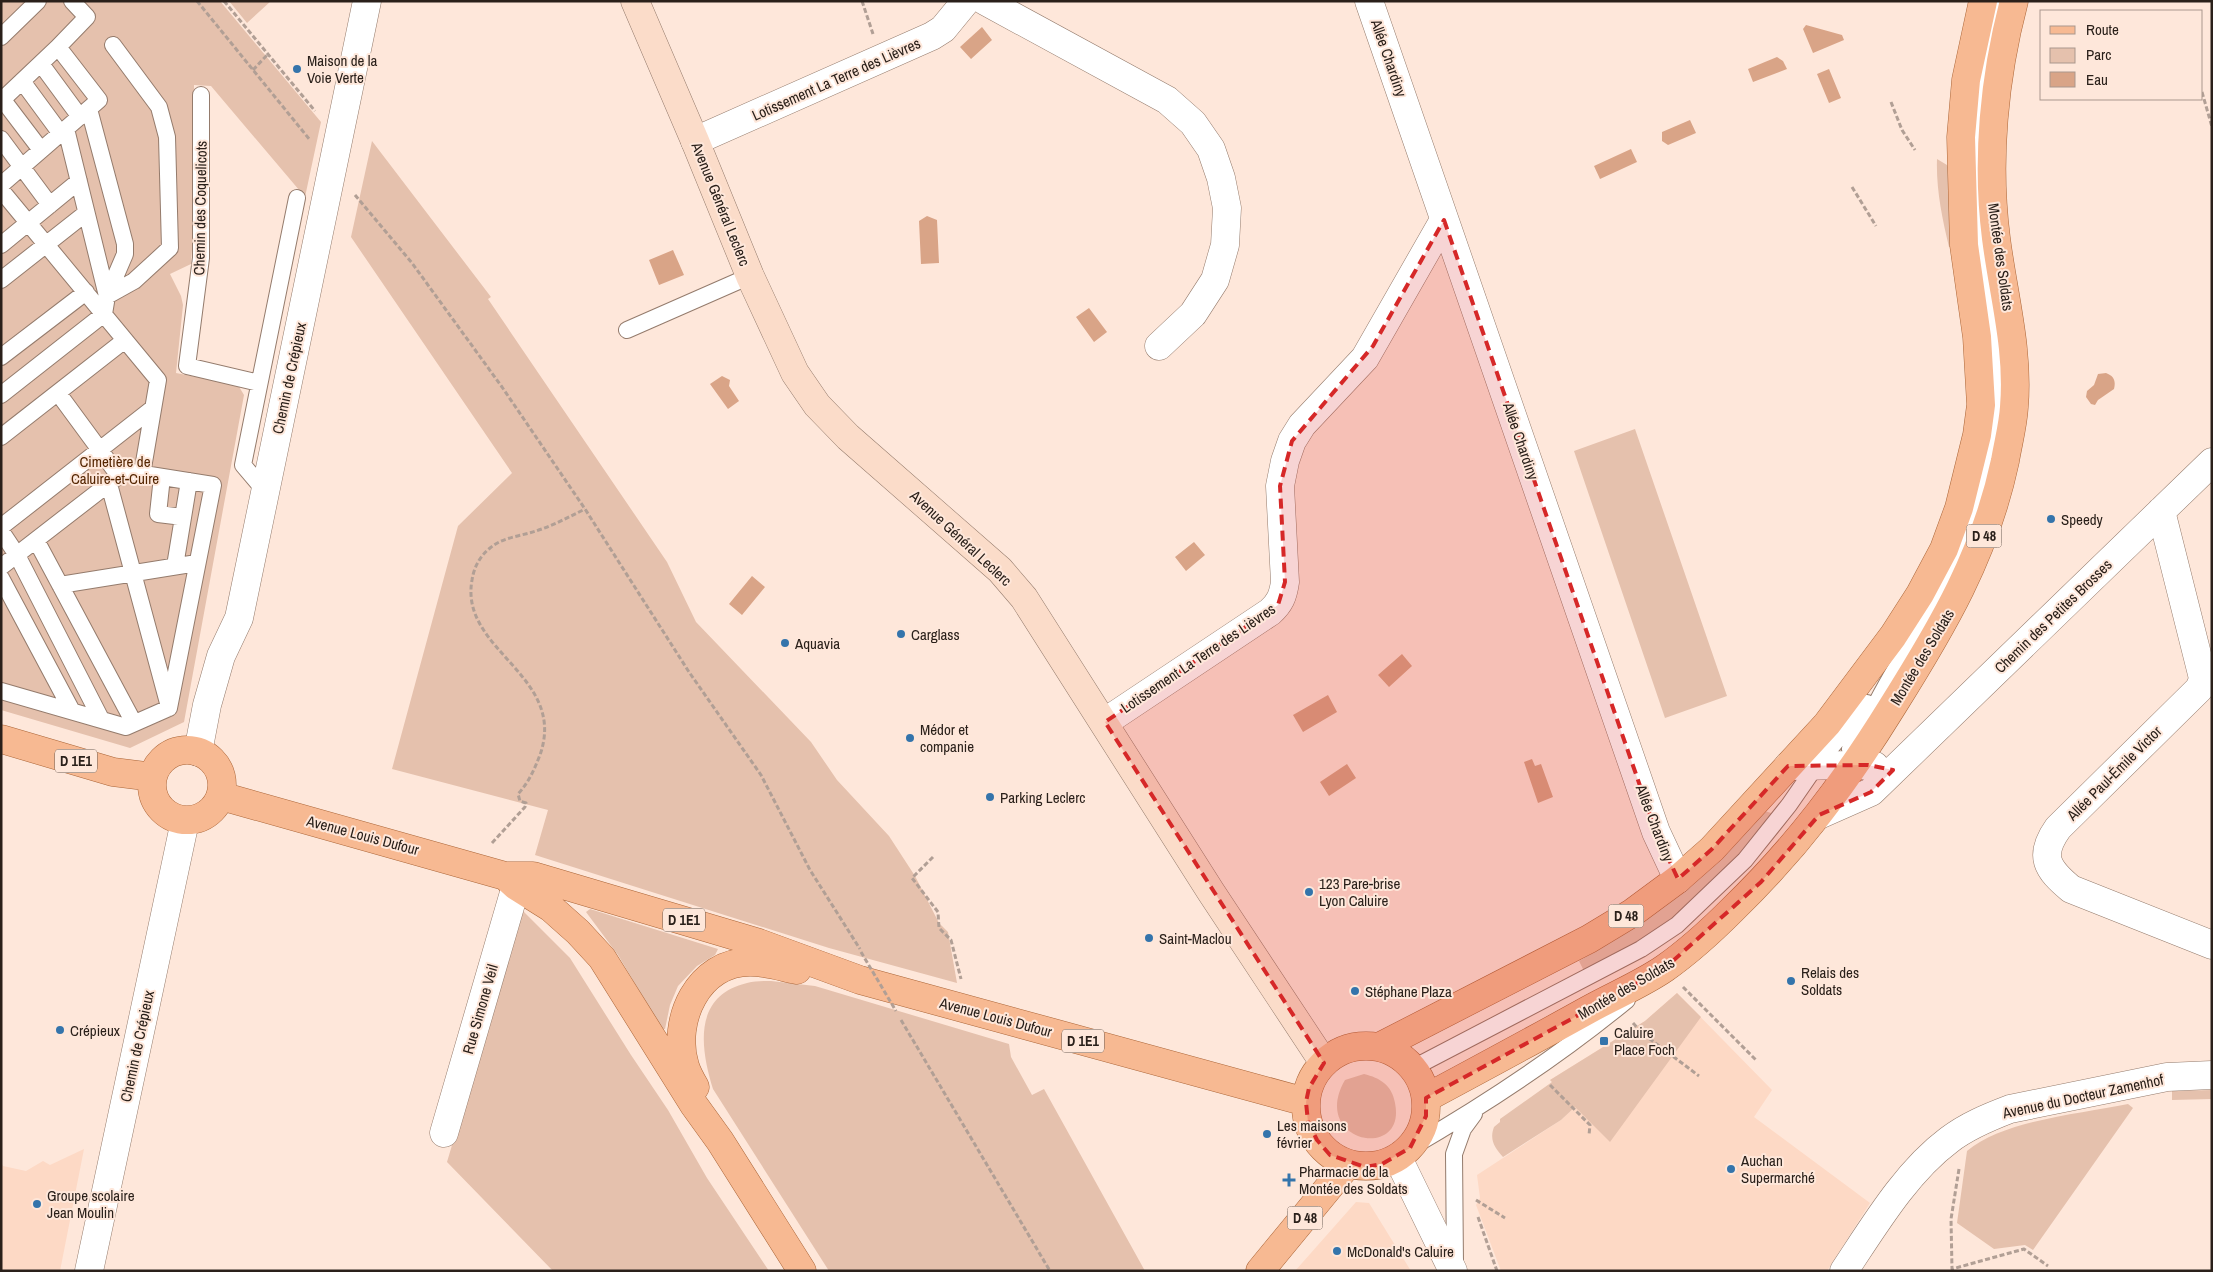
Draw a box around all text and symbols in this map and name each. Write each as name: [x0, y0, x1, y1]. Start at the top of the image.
legend: [2040, 10, 2203, 100]
street label: Allée Chardiny: [1366, 15, 1412, 100]
text: Route: [2086, 19, 2119, 40]
street label: Lotissement La Terre des Lièvres: [748, 32, 924, 126]
text: Parc: [2086, 44, 2111, 65]
place label: Maison de la Voie Verte: [307, 50, 378, 88]
marker: Maison de la Voie Verte: [291, 63, 303, 75]
text: Eau: [2086, 69, 2108, 90]
street label: Avenue Général Leclerc: [686, 138, 755, 269]
street label: Chemin des Coquelicots: [188, 140, 212, 276]
street label: Montée des Soldats: [1983, 202, 2019, 312]
street label: Chemin de Crépieux: [267, 319, 311, 436]
street label: Allée Chardiny: [1498, 398, 1544, 483]
park label: Cimetière de Caluire-et-Cuire: [71, 451, 159, 489]
street label: Avenue Général Leclerc: [905, 485, 1016, 591]
place label: Speedy: [2061, 509, 2104, 530]
marker: Speedy: [2045, 513, 2057, 525]
road number: D 48: [1966, 524, 2002, 548]
street label: Chemin des Petites Brosses: [1990, 554, 2116, 678]
street label: Lotissement La Terre des Lièvres: [1117, 598, 1279, 718]
street label: Montée des Soldats: [1885, 605, 1959, 709]
place label: Carglass: [911, 624, 960, 645]
marker: Carglass: [895, 628, 907, 640]
place label: Aquavia: [794, 633, 840, 654]
marker: Aquavia: [779, 637, 791, 649]
place label: Médor et companie: [920, 719, 974, 757]
street label: Allée Paul-Émile Victor: [2061, 721, 2166, 826]
marker: Médor et companie: [904, 732, 916, 744]
road number: D 1E1: [55, 749, 97, 772]
street label: Allée Chardiny: [1630, 781, 1680, 865]
place label: Parking Leclerc: [1000, 787, 1085, 808]
marker: Parking Leclerc: [984, 791, 996, 803]
street label: Avenue Louis Dufour: [304, 810, 421, 860]
place label: 123 Pare-brise Lyon Caluire: [1319, 873, 1401, 911]
marker: 123 Pare-brise Lyon Caluire: [1303, 886, 1315, 898]
road number: D 48: [1608, 904, 1644, 928]
road number: D 1E1: [663, 908, 705, 932]
place label: Saint-Maclou: [1159, 928, 1231, 949]
marker: Saint-Maclou: [1143, 932, 1155, 944]
street label: Montée des Soldats: [1574, 952, 1678, 1024]
street label: Rue Simone Veil: [457, 962, 503, 1056]
place label: Relais des Soldats: [1801, 962, 1859, 1000]
marker: Relais des Soldats: [1785, 975, 1797, 987]
place label: Stéphane Plaza: [1365, 981, 1452, 1002]
marker: Stéphane Plaza: [1349, 985, 1361, 997]
street label: Chemin de Crépieux: [115, 987, 159, 1104]
street label: Avenue Louis Dufour: [937, 992, 1054, 1042]
place label: Crépieux: [70, 1020, 121, 1041]
place label: Caluire Place Foch: [1614, 1022, 1675, 1060]
marker: Crépieux: [54, 1024, 66, 1036]
road number: D 1E1: [1062, 1030, 1104, 1052]
marker: Caluire Place Foch: [1598, 1035, 1610, 1047]
street label: Avenue du Docteur Zamenhof: [2000, 1069, 2166, 1124]
place label: Les maisons février: [1277, 1115, 1347, 1153]
marker: Les maisons février: [1261, 1128, 1273, 1140]
place label: Auchan Supermarché: [1740, 1150, 1815, 1188]
place label: Pharmacie de la Montée des Soldats: [1299, 1161, 1408, 1199]
marker: Auchan Supermarché: [1725, 1163, 1737, 1175]
marker: Pharmacie de la Montée des Soldats: [1283, 1174, 1295, 1186]
place label: Groupe scolaire Jean Moulin: [47, 1185, 135, 1223]
marker: Groupe scolaire Jean Moulin: [31, 1198, 43, 1210]
road number: D 48: [1288, 1206, 1322, 1230]
place label: McDonald's Caluire: [1347, 1241, 1454, 1262]
marker: McDonald's Caluire: [1331, 1245, 1343, 1257]

